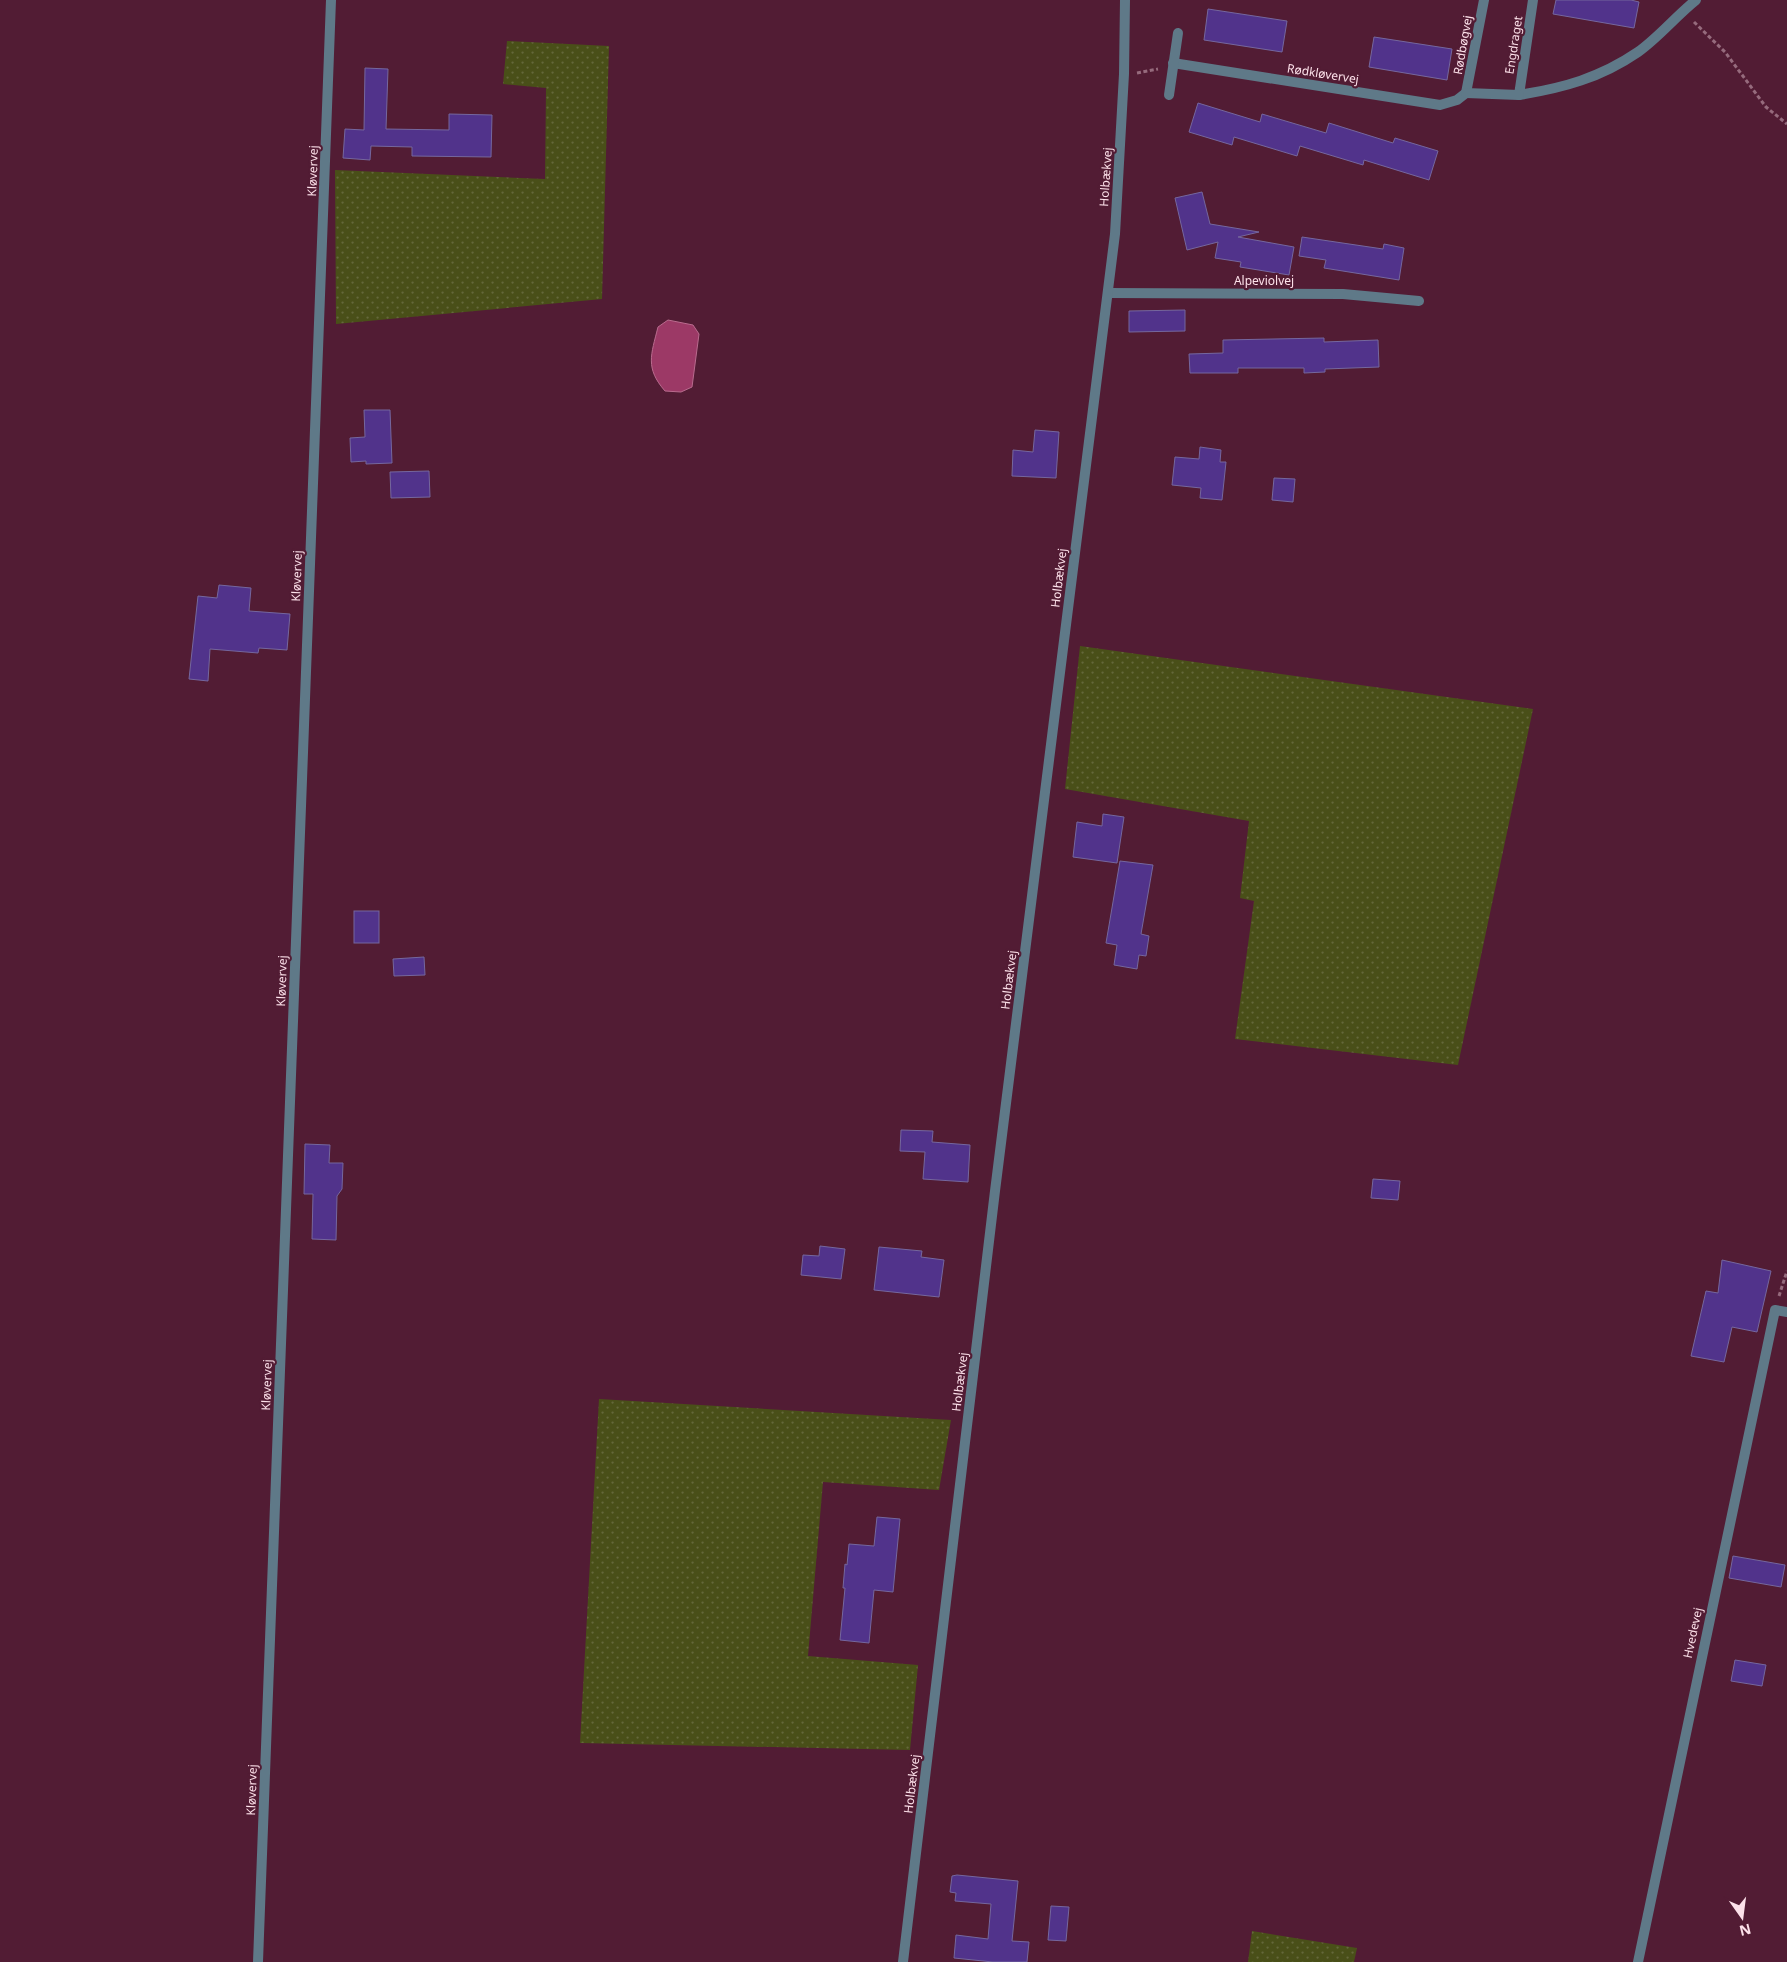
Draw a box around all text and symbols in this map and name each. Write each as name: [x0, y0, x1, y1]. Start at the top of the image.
street label: Rødbøgvej: [1449, 14, 1476, 76]
street label: Engdraget: [1501, 14, 1527, 75]
street label: Rødkløvervej: [1286, 59, 1360, 88]
street label: Kløvervej: [303, 145, 322, 197]
street label: Holbækvej: [1095, 147, 1116, 207]
street label: Alpeviolvej: [1234, 272, 1294, 289]
street label: Holbækvej: [1046, 547, 1071, 608]
street label: Kløvervej: [287, 550, 306, 602]
street label: Holbækvej: [996, 949, 1021, 1010]
street label: Kløvervej: [272, 955, 291, 1007]
street label: Holbækvej: [947, 1351, 972, 1412]
street label: Kløvervej: [257, 1359, 276, 1411]
street label: Hvedevej: [1679, 1606, 1706, 1660]
street label: Holbækvej: [899, 1753, 924, 1814]
street label: Kløvervej: [242, 1764, 261, 1816]
north arrow: [1717, 1892, 1767, 1942]
text: N: [1737, 1920, 1753, 1941]

